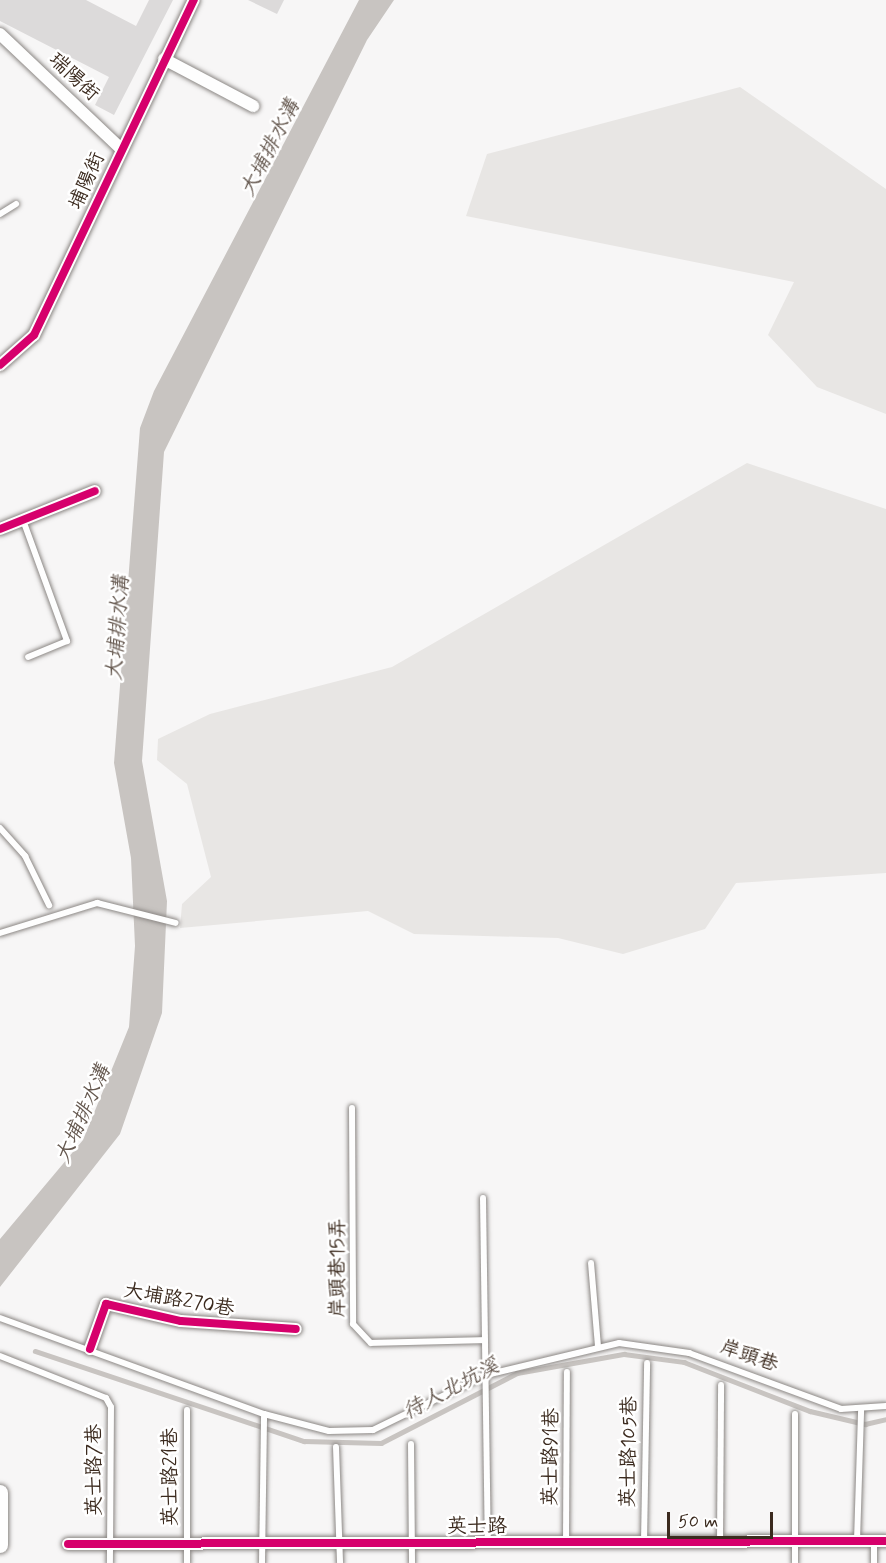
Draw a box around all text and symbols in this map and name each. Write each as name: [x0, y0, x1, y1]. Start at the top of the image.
street label: 瑞陽街: [44, 48, 104, 106]
water label: 大埔排水溝: [235, 96, 305, 200]
street label: 埔陽街: [64, 149, 110, 213]
water label: 大埔排水溝: [102, 575, 134, 681]
water label: 大埔排水溝: [50, 1061, 116, 1167]
street label: 岸頭巷15弄: [326, 1218, 350, 1318]
street label: 大埔路270巷: [122, 1278, 236, 1322]
street label: 岸頭巷: [717, 1335, 781, 1377]
water label: 待人北坑溪: [399, 1353, 503, 1425]
street label: 英士路105巷: [616, 1396, 642, 1508]
street label: 英士路91巷: [538, 1408, 564, 1506]
street label: 英士路7巷: [82, 1424, 106, 1516]
street label: 英士路21巷: [158, 1428, 182, 1526]
scale bar: [670, 1500, 776, 1538]
text: 50 m: [678, 1510, 718, 1534]
street label: 英士路: [447, 1514, 507, 1538]

